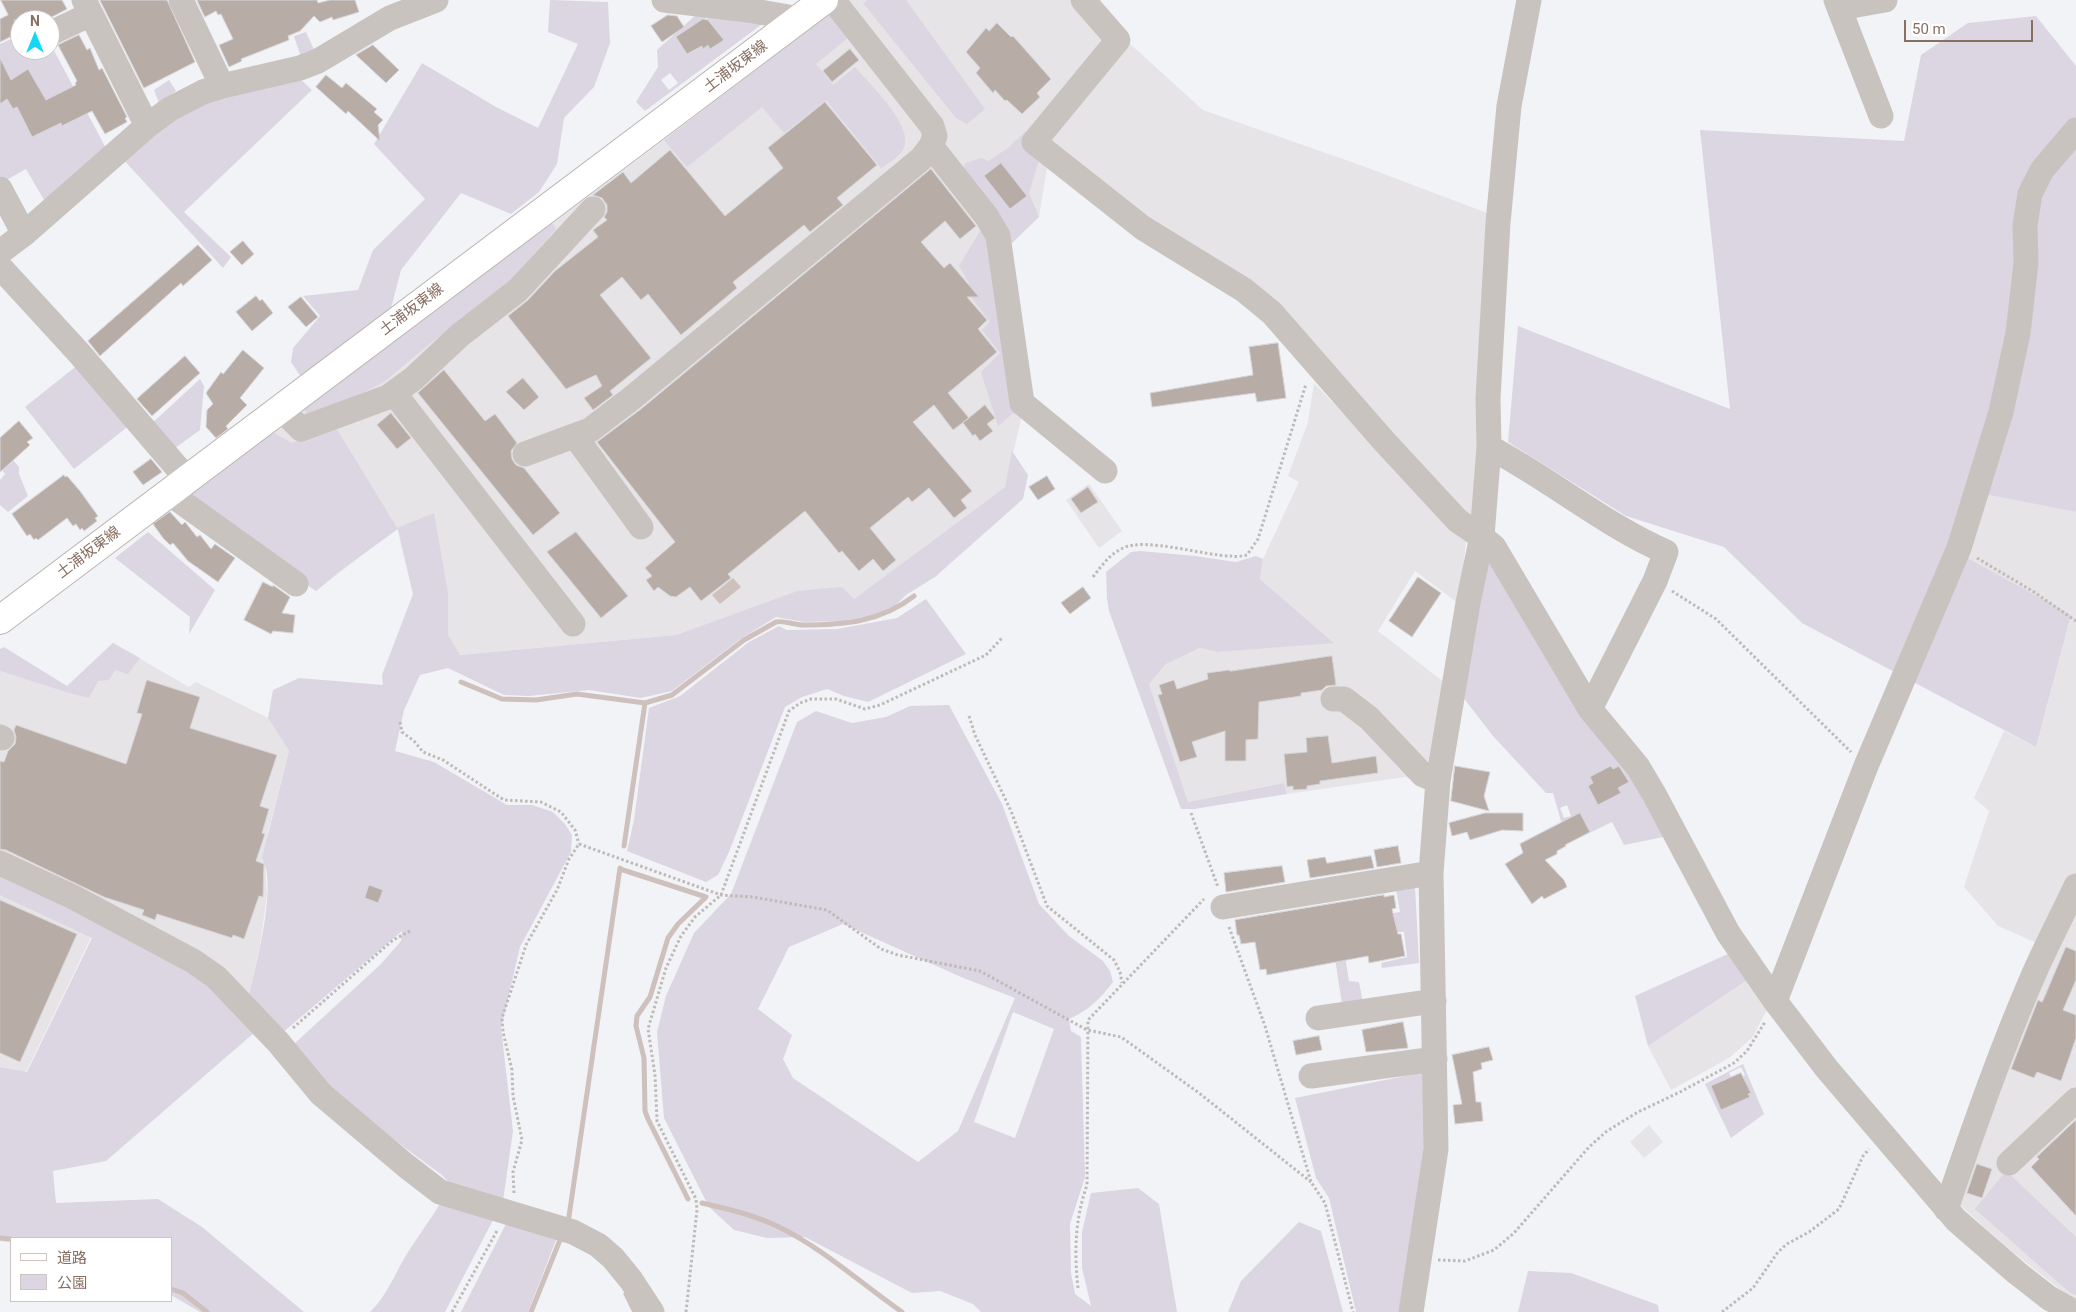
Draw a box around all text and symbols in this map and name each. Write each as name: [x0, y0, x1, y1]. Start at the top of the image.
north arrow: [10, 10, 60, 60]
scale bar: [1906, 10, 2035, 42]
text: N: [30, 13, 40, 29]
text: 50 m: [1912, 20, 1946, 38]
street label: 土浦坂東線: [701, 37, 771, 97]
street label: 土浦坂東線: [377, 280, 447, 340]
street label: 土浦坂東線: [54, 523, 124, 583]
legend: [10, 1237, 172, 1302]
text: 道路: [57, 1249, 87, 1267]
text: 公園: [57, 1274, 87, 1292]

